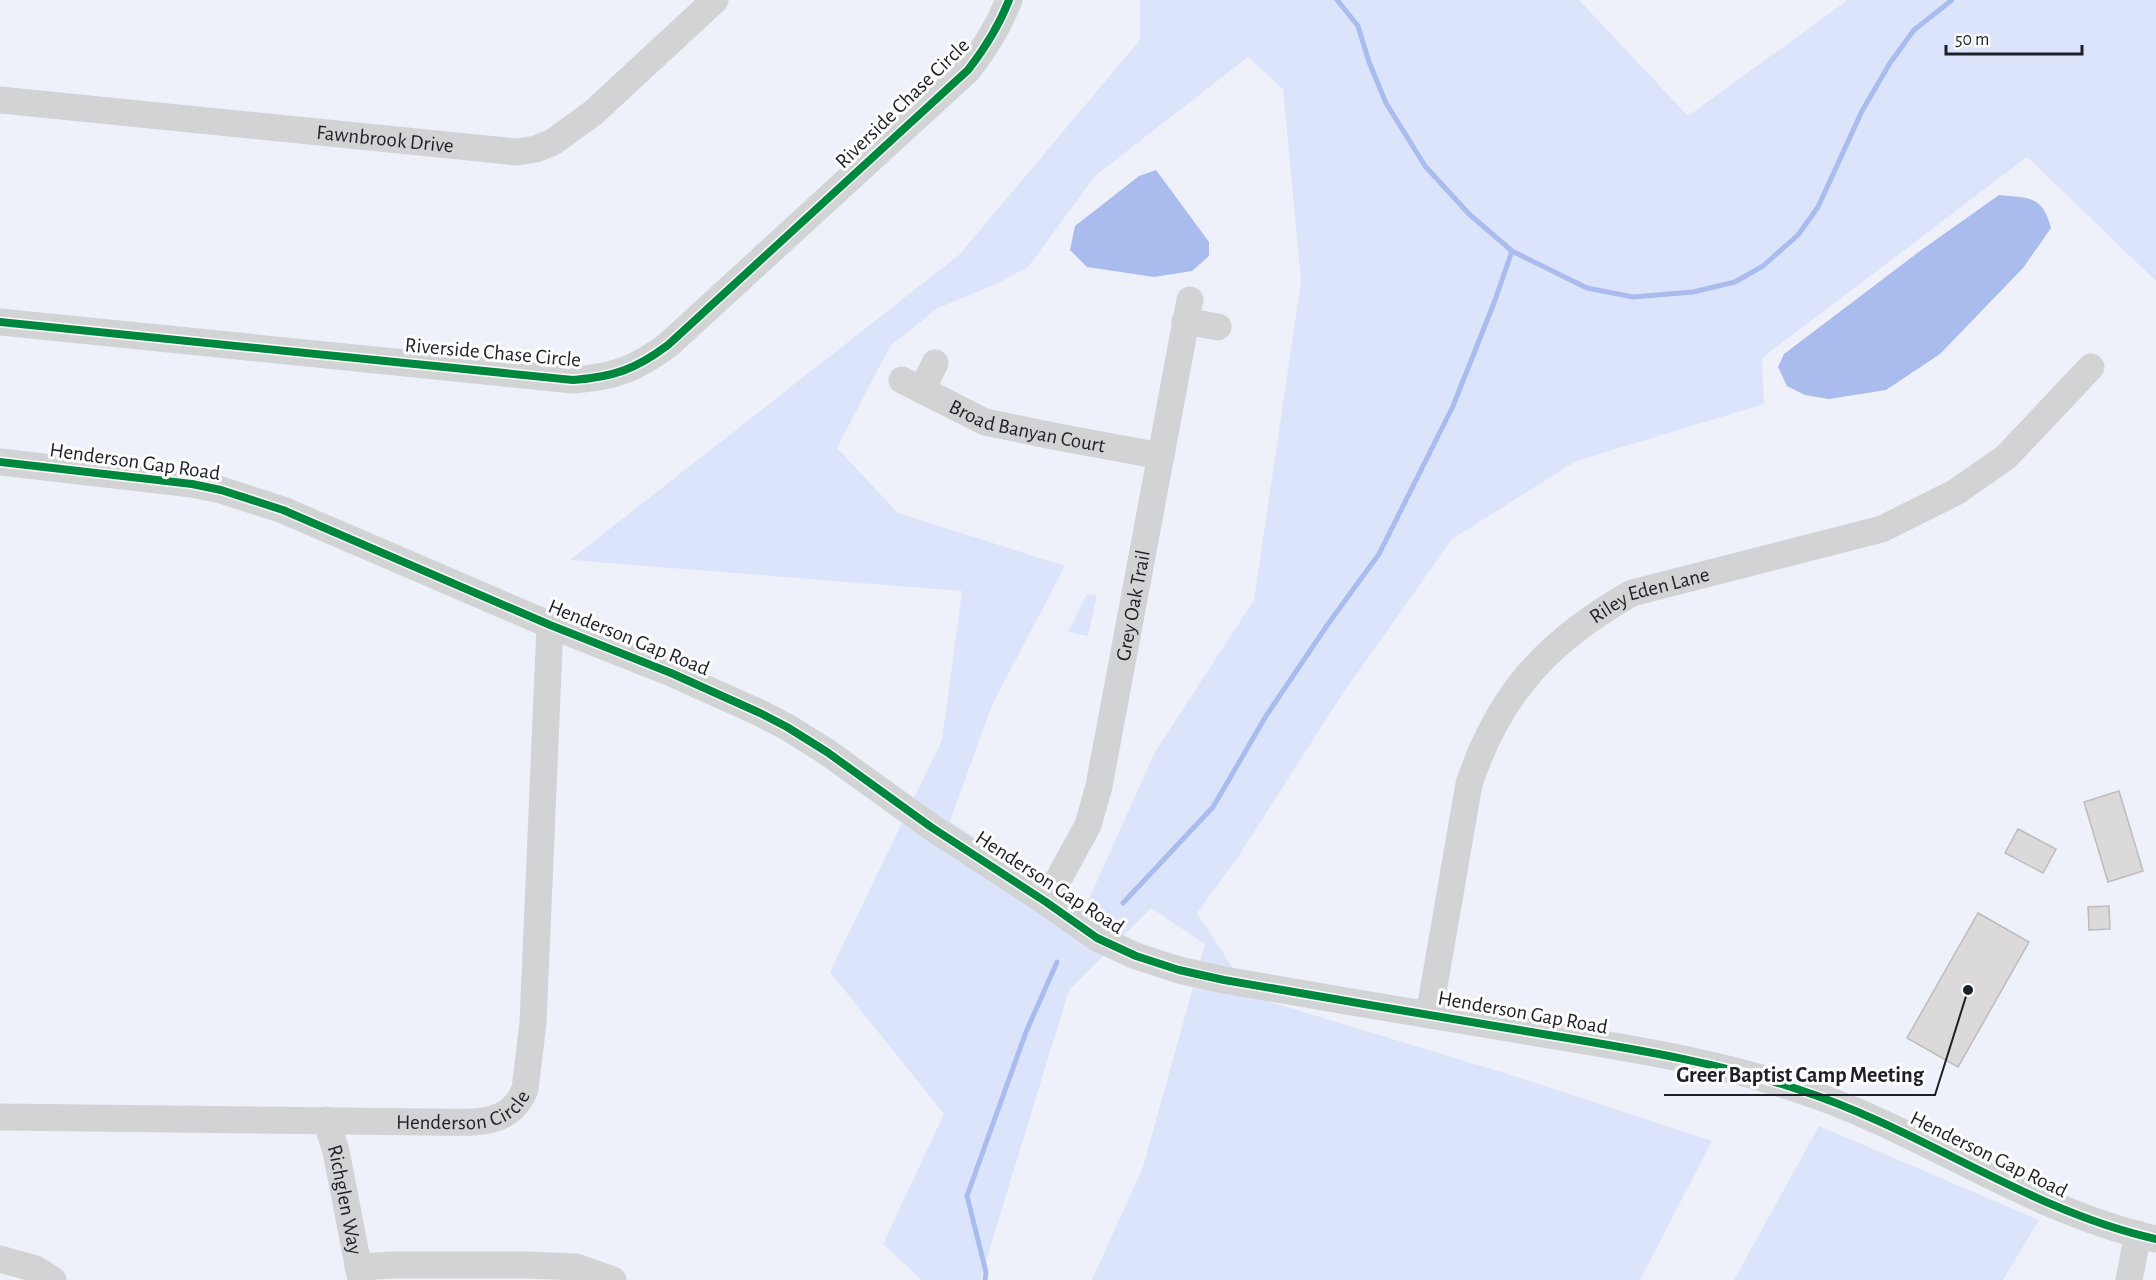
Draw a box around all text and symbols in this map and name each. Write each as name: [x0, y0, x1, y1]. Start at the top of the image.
scale bar: [1946, 18, 2082, 56]
text: 50 m: [1955, 31, 1989, 49]
street label: Riverside Chase Circle: [831, 34, 973, 172]
street label: Fawnbrook Drive: [315, 122, 455, 157]
street label: Riverside Chase Circle: [404, 334, 582, 371]
street label: Broad Banyan Court: [946, 396, 1107, 457]
street label: Henderson Gap Road: [48, 439, 222, 484]
street label: Grey Oak Trail: [1113, 548, 1154, 663]
street label: Riley Eden Lane: [1586, 564, 1712, 628]
street label: Henderson Gap Road: [545, 596, 713, 679]
street label: Henderson Gap Road: [972, 827, 1128, 938]
street label: Henderson Gap Road: [1436, 987, 1610, 1038]
callout: Greer Baptist Camp Meeting: [1664, 1055, 1935, 1095]
text: Greer Baptist Camp Meeting: [1676, 1064, 1925, 1086]
street label: Henderson Circle: [396, 1087, 534, 1133]
street label: Henderson Gap Road: [1907, 1107, 2071, 1202]
street label: Richglen Way: [324, 1142, 366, 1256]

